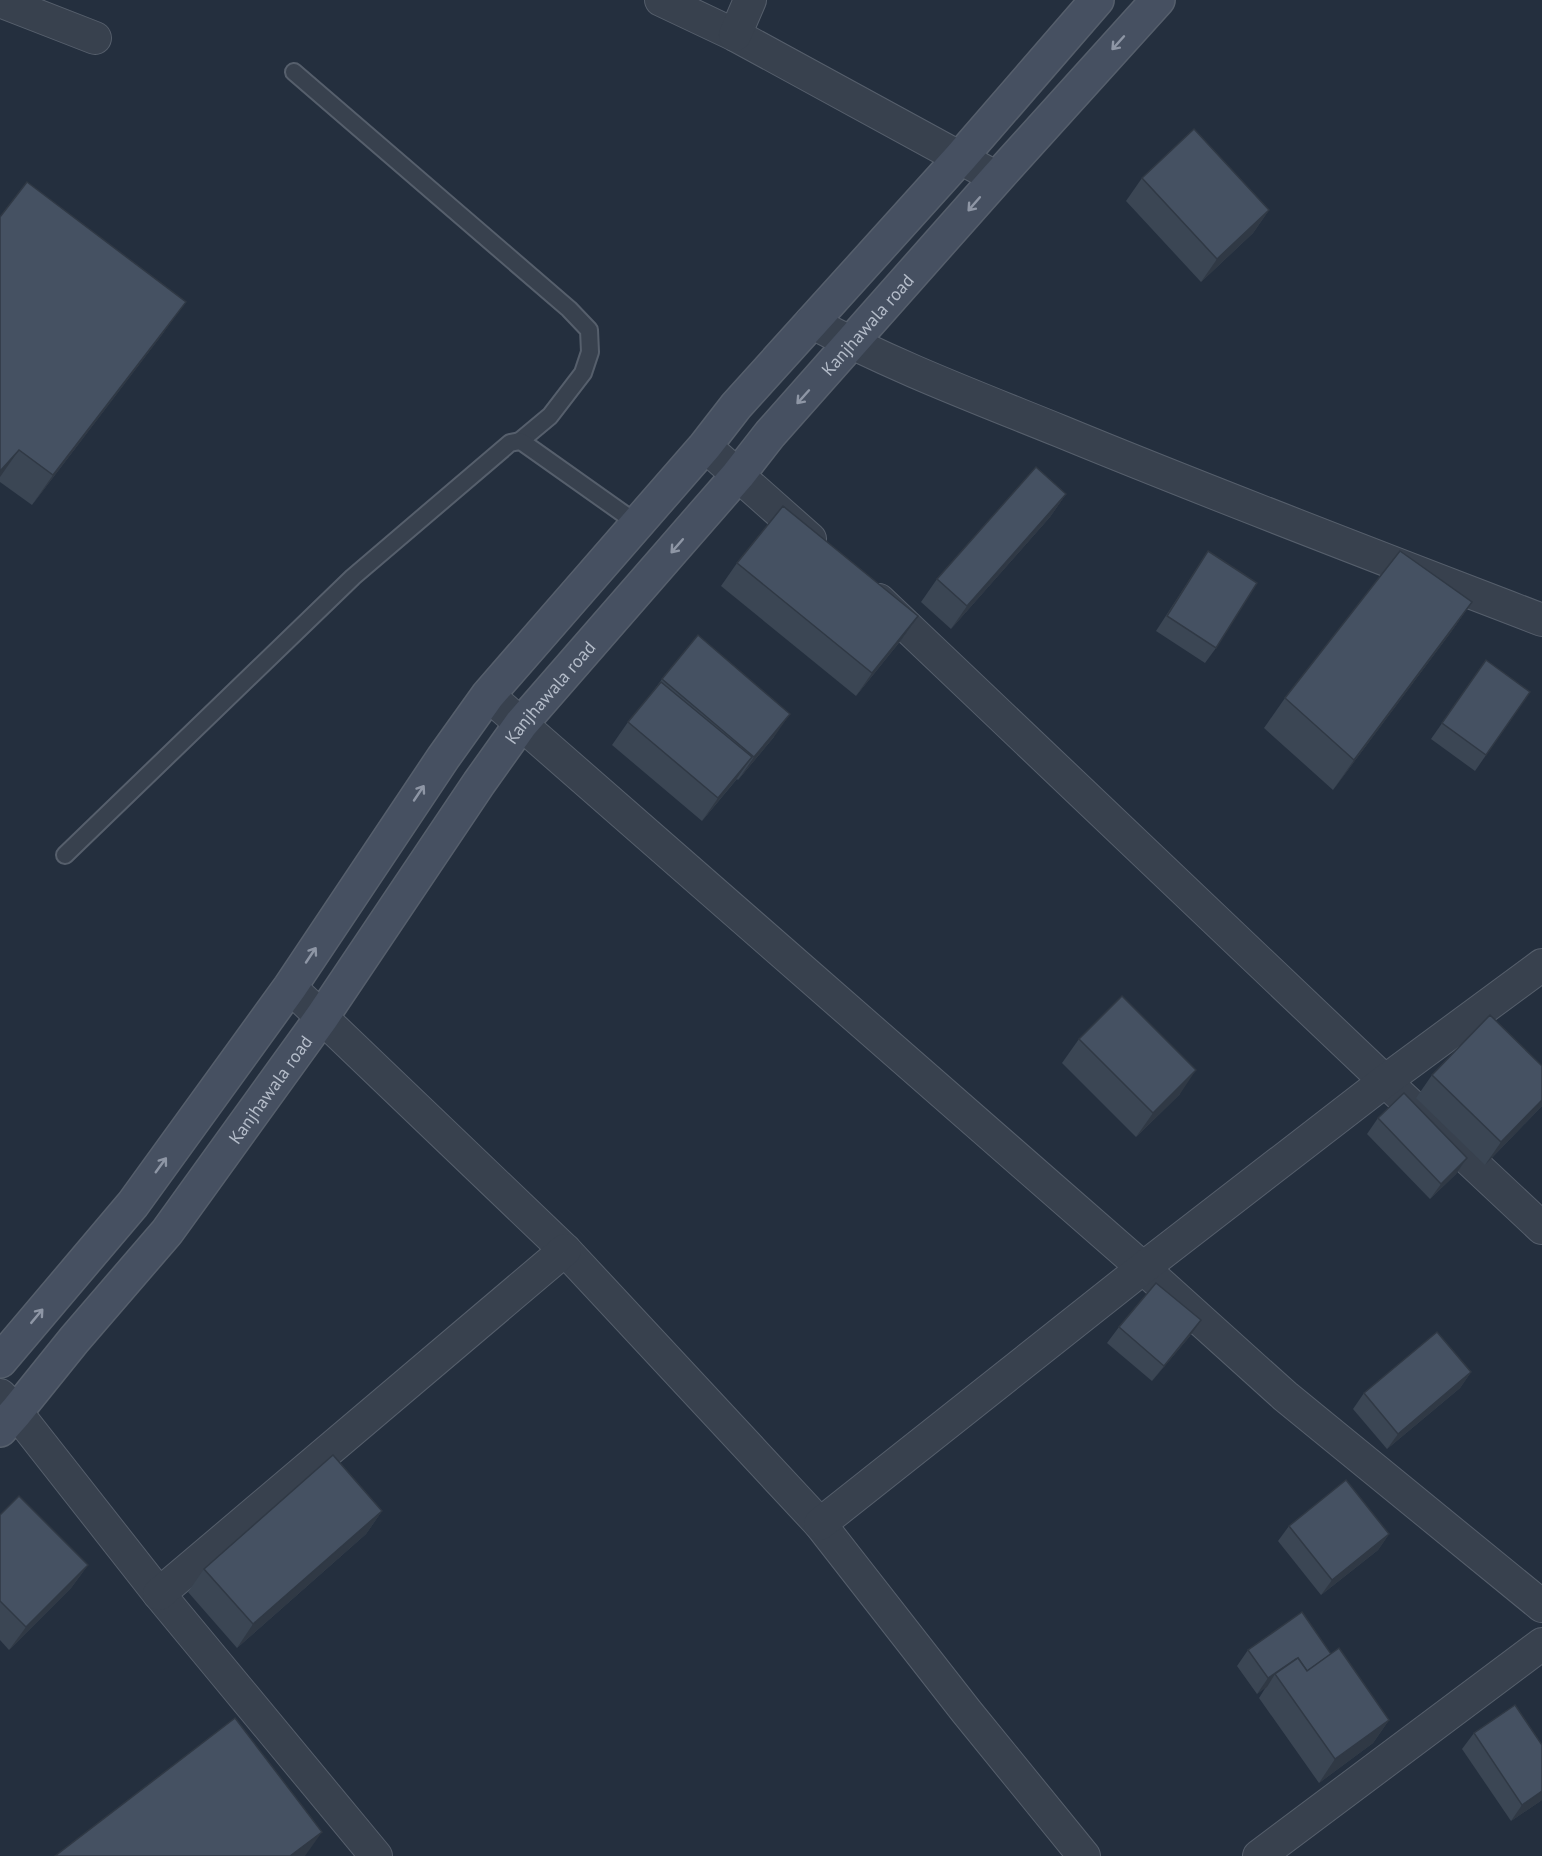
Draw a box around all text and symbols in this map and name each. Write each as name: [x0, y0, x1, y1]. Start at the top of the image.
one-way arrow: [1111, 35, 1125, 50]
one-way arrow: [967, 196, 981, 211]
street label: Kanjhawala road: [816, 269, 918, 380]
one-way arrow: [796, 389, 810, 404]
one-way arrow: [670, 538, 684, 553]
street label: Kanjhawala road: [499, 636, 600, 748]
one-way arrow: [413, 785, 425, 802]
one-way arrow: [305, 947, 317, 964]
street label: Kanjhawala road: [223, 1030, 317, 1148]
one-way arrow: [155, 1158, 167, 1174]
one-way arrow: [30, 1309, 44, 1324]

